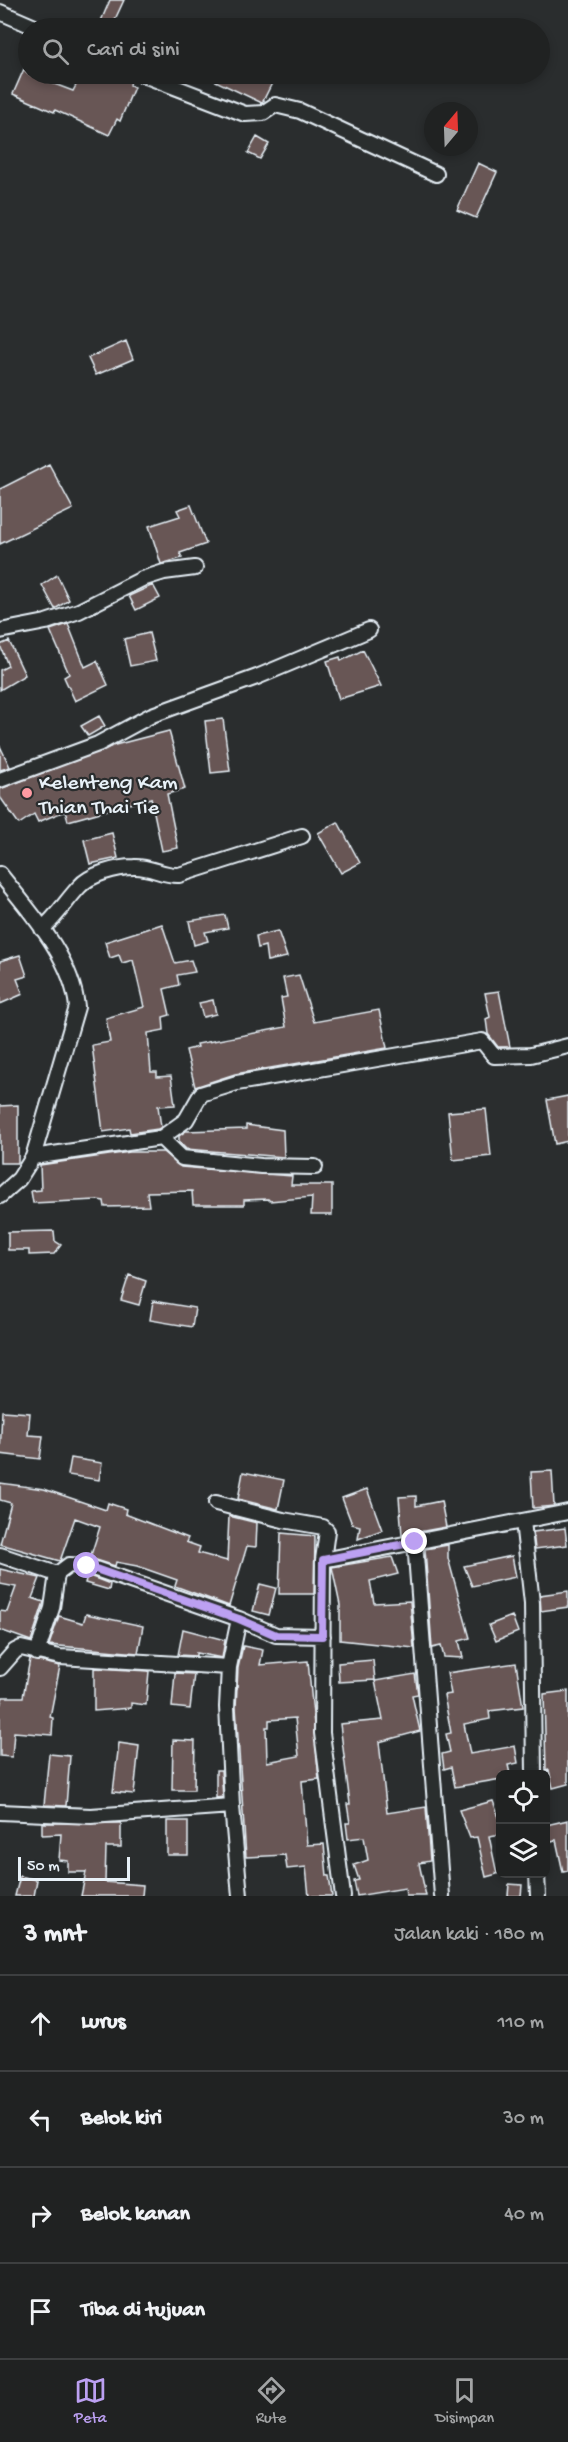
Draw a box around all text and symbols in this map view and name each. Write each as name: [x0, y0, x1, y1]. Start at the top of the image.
search box: [18, 18, 550, 84]
icon: search: [39, 35, 72, 68]
text: Cari di sini: [87, 38, 180, 64]
north arrow: [424, 102, 478, 156]
place label: Kelenteng Kam Thian Thai Tie: [37, 771, 178, 822]
marker: Kelenteng Kam Thian Thai Tie: [20, 786, 34, 800]
route end: [401, 1528, 427, 1554]
route start: [73, 1552, 99, 1578]
map controls: [496, 1770, 550, 1878]
button: locate: [496, 1770, 550, 1824]
button: layers: [496, 1824, 550, 1878]
scale bar: [18, 1854, 130, 1882]
text: 50 m: [27, 1858, 60, 1877]
text: 3 mnt: [24, 1920, 85, 1951]
text: Jalan kaki · 180 m: [394, 1924, 544, 1947]
icon: ahead: [24, 2007, 57, 2040]
text: Lurus: [81, 2010, 126, 2036]
text: 110 m: [498, 2012, 544, 2035]
icon: left: [24, 2103, 57, 2136]
text: Belok kiri: [81, 2106, 162, 2132]
text: 30 m: [503, 2108, 544, 2131]
icon: right: [24, 2199, 57, 2232]
text: Belok kanan: [81, 2202, 190, 2228]
text: 40 m: [504, 2204, 544, 2227]
icon: arrive: [24, 2295, 57, 2328]
text: Tiba di tujuan: [81, 2298, 205, 2324]
tab: Peta: [74, 2374, 107, 2429]
tab: Rute: [255, 2374, 288, 2429]
tab: Disimpan: [435, 2374, 494, 2429]

